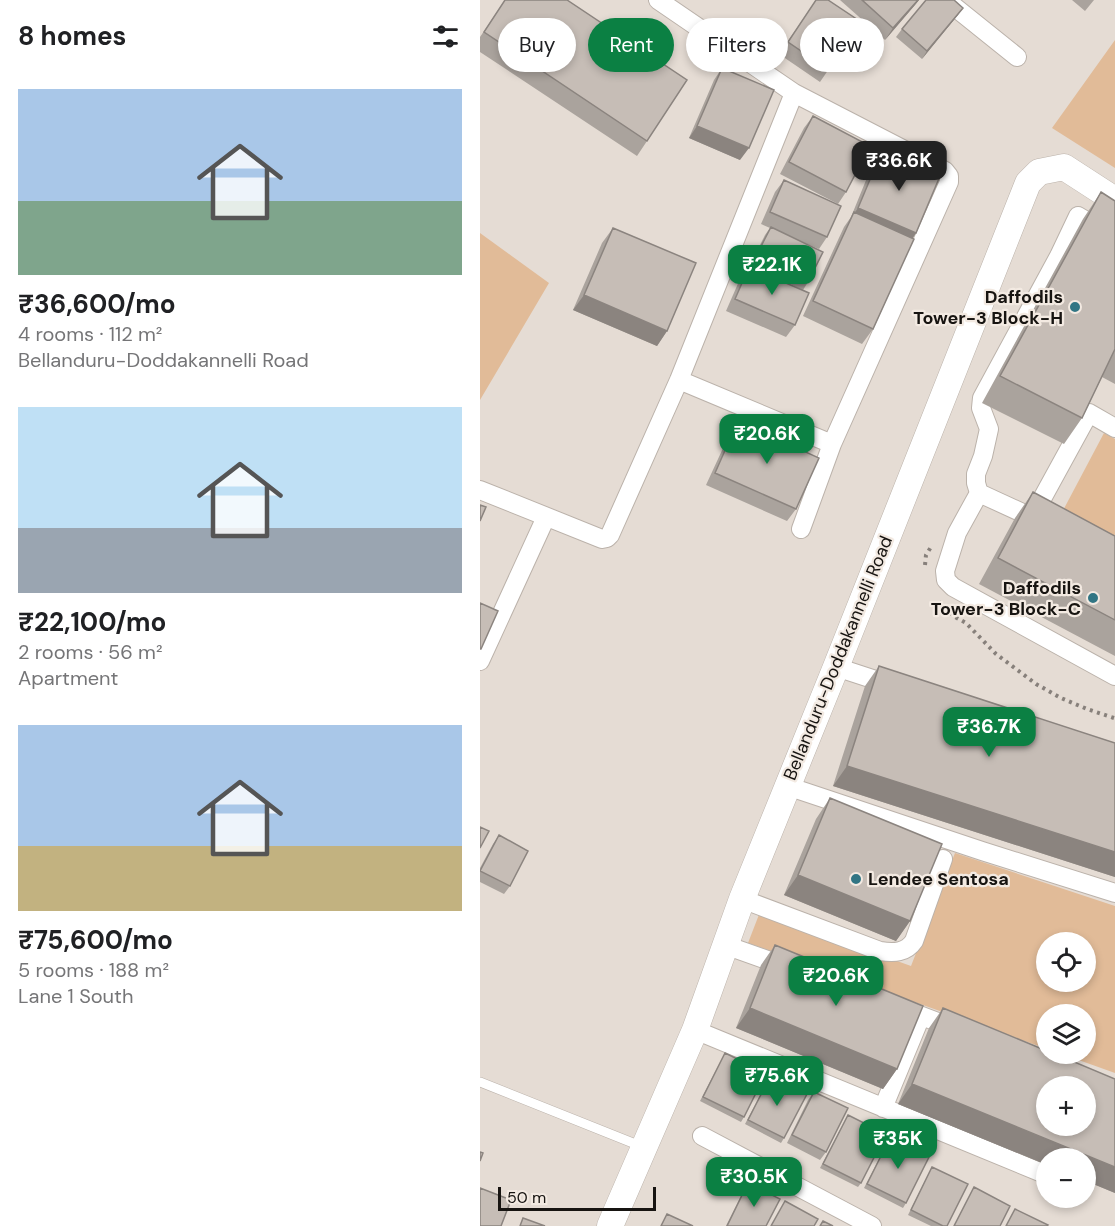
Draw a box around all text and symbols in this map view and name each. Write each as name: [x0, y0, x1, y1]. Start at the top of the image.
chip: Buy: [498, 18, 576, 72]
chip: Rent: [588, 18, 674, 72]
chip: Filters: [686, 18, 788, 72]
chip: New: [800, 18, 884, 72]
text: 8 homes: [18, 19, 126, 53]
icon: filters: [429, 20, 462, 53]
icon: home: [186, 128, 294, 236]
pin: ₹36.6K: [850, 141, 948, 192]
text: ₹36.6K: [866, 147, 932, 173]
pin: ₹22.1K: [723, 245, 821, 296]
text: ₹22.1K: [742, 251, 802, 277]
place label: Daffodils Tower-3 Block-H: [913, 285, 1063, 330]
text: ₹36,600/mo: [18, 287, 176, 321]
marker: Daffodils Tower-3 Block-H: [1068, 300, 1082, 314]
text: 4 rooms · 112 m²: [18, 321, 162, 347]
text: Bellanduru-Doddakannelli Road: [18, 347, 309, 373]
pin: ₹20.6K: [718, 414, 816, 465]
text: ₹20.6K: [733, 420, 801, 446]
icon: home: [186, 446, 294, 554]
street label: Bellanduru-Doddakannelli Road: [778, 532, 898, 784]
place label: Daffodils Tower-3 Block-C: [931, 576, 1081, 621]
marker: Daffodils Tower-3 Block-C: [1086, 591, 1100, 605]
text: ₹22,100/mo: [18, 605, 166, 639]
text: 2 rooms · 56 m²: [18, 639, 163, 665]
text: Apartment: [18, 665, 118, 691]
pin: ₹36.7K: [940, 707, 1038, 758]
text: ₹36.7K: [957, 713, 1021, 739]
icon: home: [186, 764, 294, 872]
place label: Lendee Sentosa: [868, 867, 1009, 891]
marker: Lendee Sentosa: [849, 872, 863, 886]
text: ₹75,600/mo: [18, 923, 173, 957]
map controls: [1036, 932, 1096, 1208]
button: locate: [1036, 932, 1096, 992]
pin: ₹20.6K: [787, 956, 885, 1007]
text: 5 rooms · 188 m²: [18, 957, 169, 983]
text: ₹20.6K: [802, 962, 870, 988]
text: Lane 1 South: [18, 983, 133, 1009]
button: layers: [1036, 1004, 1096, 1064]
pin: ₹75.6K: [728, 1056, 826, 1107]
text: ₹75.6K: [744, 1062, 810, 1088]
button: +: [1036, 1076, 1096, 1136]
pin: ₹35K: [862, 1119, 934, 1170]
text: ₹35K: [873, 1125, 923, 1151]
button: −: [1036, 1148, 1096, 1208]
pin: ₹30.5K: [705, 1157, 803, 1208]
text: ₹30.5K: [720, 1163, 788, 1189]
scale bar: [498, 1184, 656, 1212]
text: 50 m: [507, 1187, 546, 1208]

